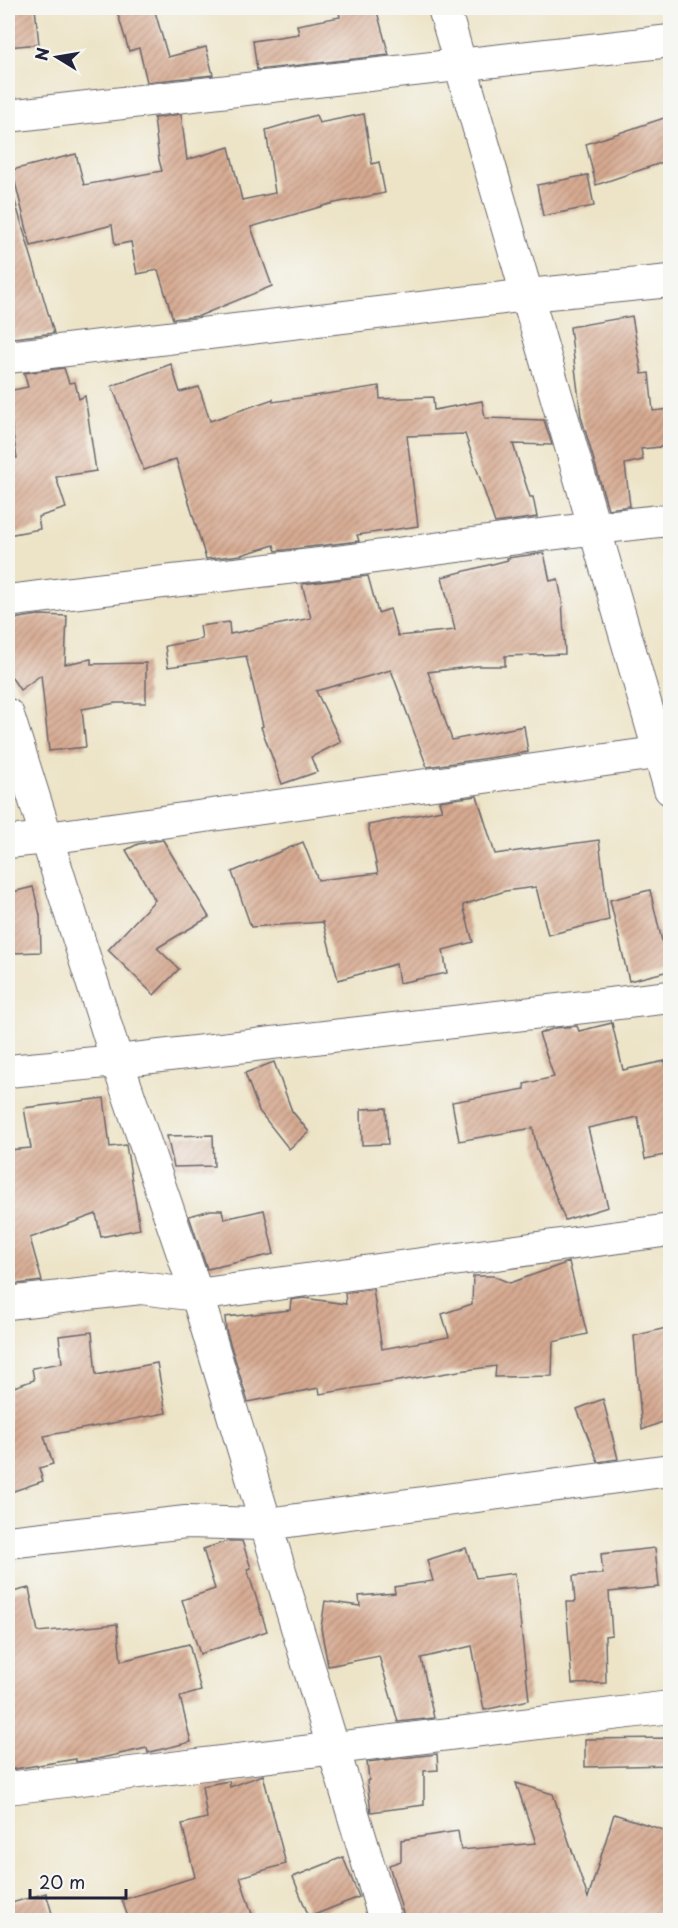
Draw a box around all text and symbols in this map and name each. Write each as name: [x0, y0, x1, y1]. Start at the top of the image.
north arrow: [27, 27, 87, 87]
text: N: [28, 45, 54, 62]
scale bar: [30, 1862, 126, 1900]
text: 20 m: [39, 1868, 85, 1895]

